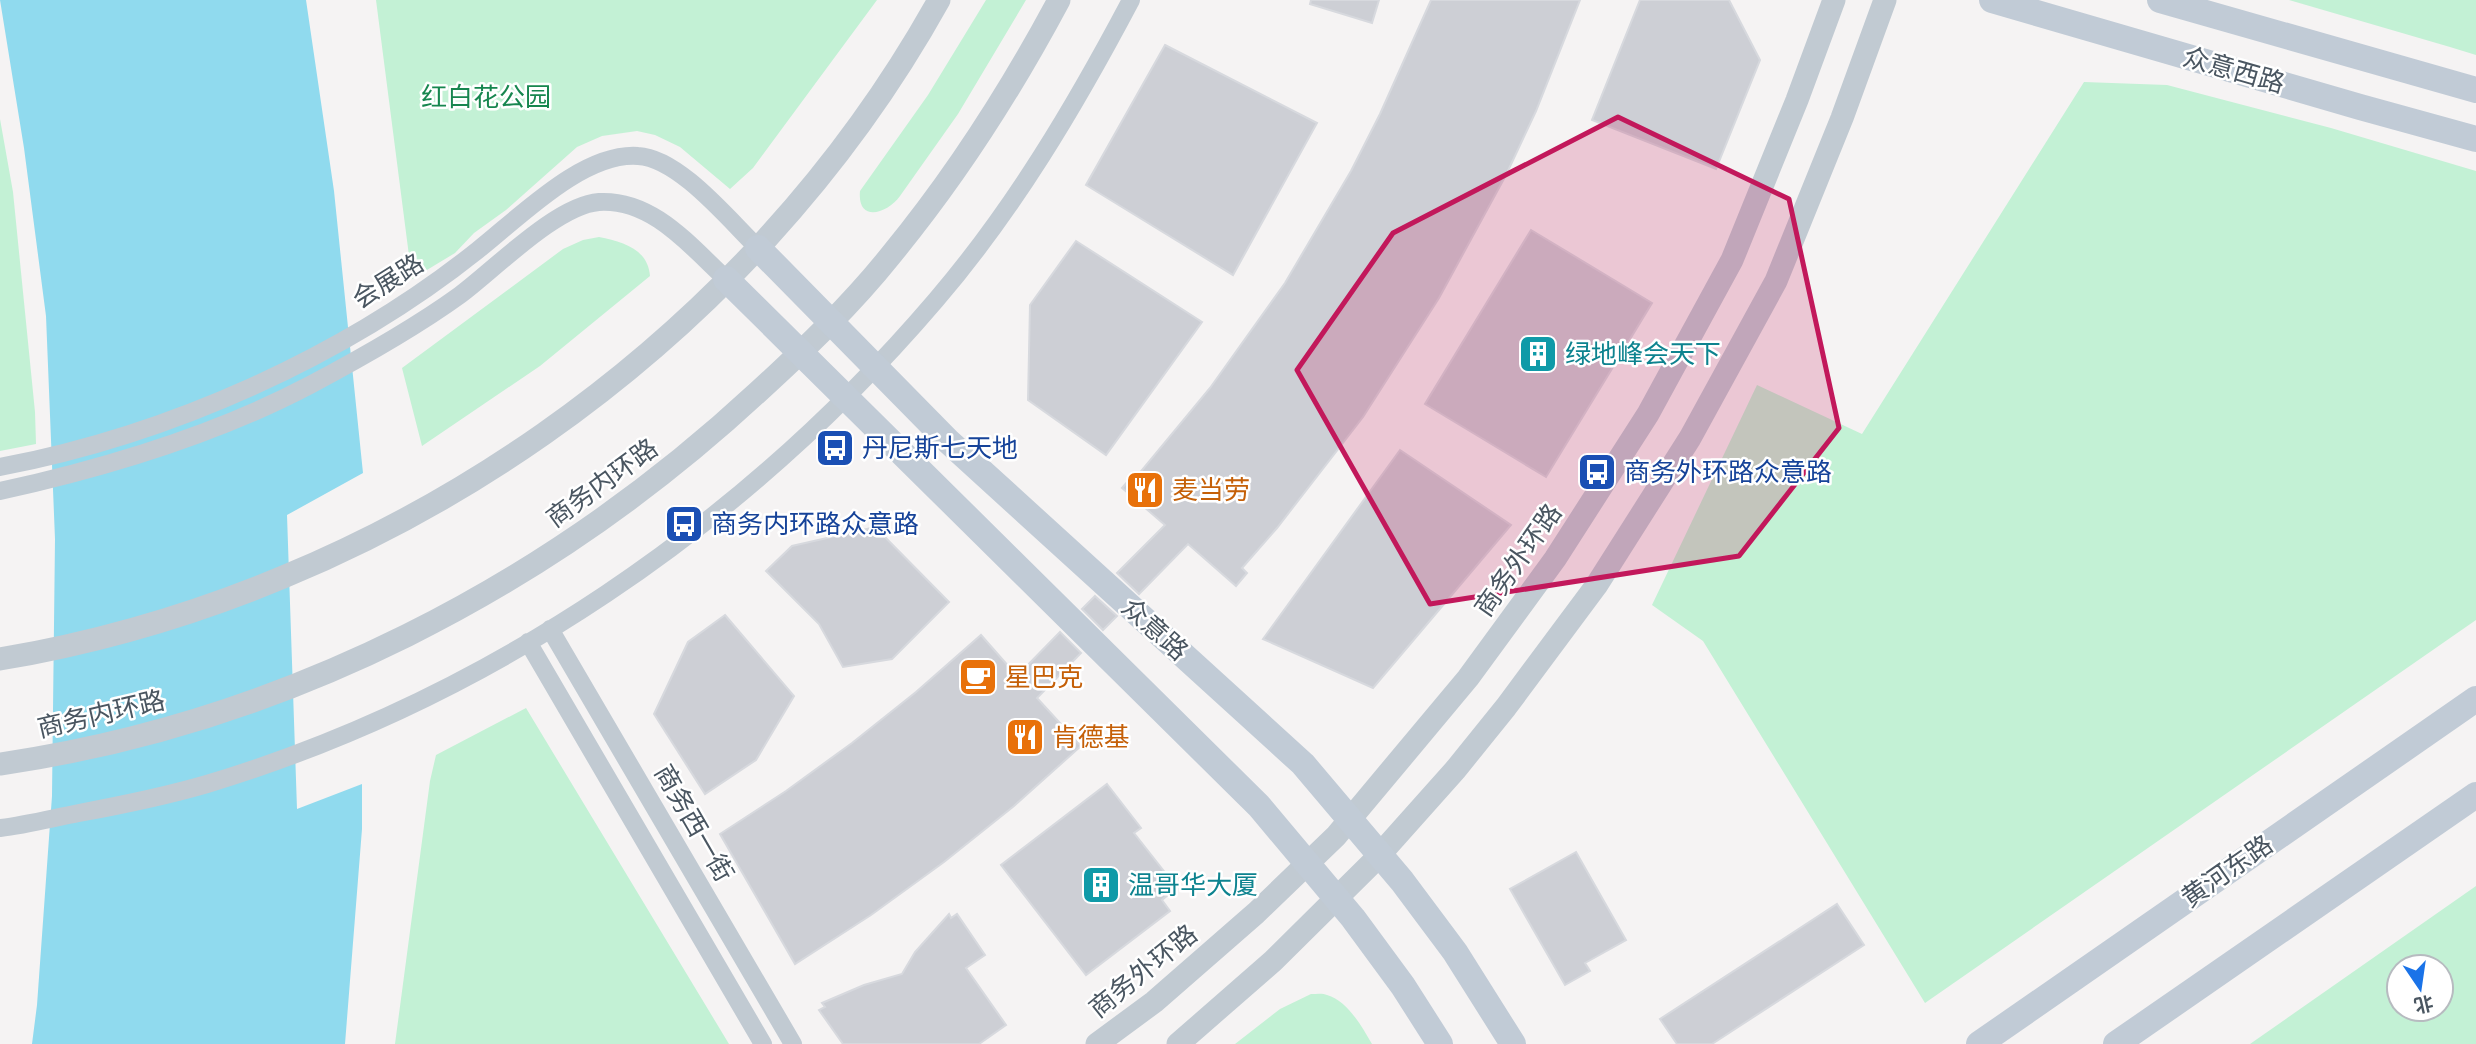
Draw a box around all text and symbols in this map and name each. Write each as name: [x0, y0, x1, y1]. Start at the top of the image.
street label: 众意西路: [2179, 42, 2288, 101]
park label: 红白花公园: [421, 83, 551, 114]
street label: 会展路: [348, 248, 430, 316]
building icon: 绿地峰会天下: [1517, 333, 1559, 375]
place label: 绿地峰会天下: [1565, 340, 1721, 371]
bus stop icon: 丹尼斯七天地: [814, 427, 856, 469]
street label: 商务内环路: [541, 433, 665, 535]
place label: 丹尼斯七天地: [862, 434, 1018, 465]
bus stop icon: 商务外环路众意路: [1576, 451, 1618, 493]
place label: 商务外环路众意路: [1624, 458, 1832, 489]
restaurant icon: 麦当劳: [1124, 469, 1166, 511]
place label: 麦当劳: [1172, 476, 1250, 507]
street label: 商务外环路: [1469, 499, 1569, 623]
bus stop icon: 商务内环路众意路: [663, 503, 705, 545]
place label: 商务内环路众意路: [711, 510, 919, 541]
street label: 众意路: [1115, 592, 1193, 668]
cafe icon: 星巴克: [957, 656, 999, 698]
place label: 星巴克: [1005, 663, 1083, 694]
street label: 商务内环路: [35, 686, 168, 745]
restaurant icon: 肯德基: [1004, 716, 1046, 758]
place label: 肯德基: [1052, 723, 1130, 754]
street label: 商务西一街: [647, 760, 739, 888]
street label: 黄河东路: [2176, 830, 2279, 915]
building icon: 温哥华大厦: [1080, 864, 1122, 906]
place label: 温哥华大厦: [1128, 871, 1258, 902]
street label: 商务外环路: [1084, 919, 1204, 1025]
north arrow: [2385, 953, 2455, 1023]
text: 北: [2412, 990, 2435, 1016]

